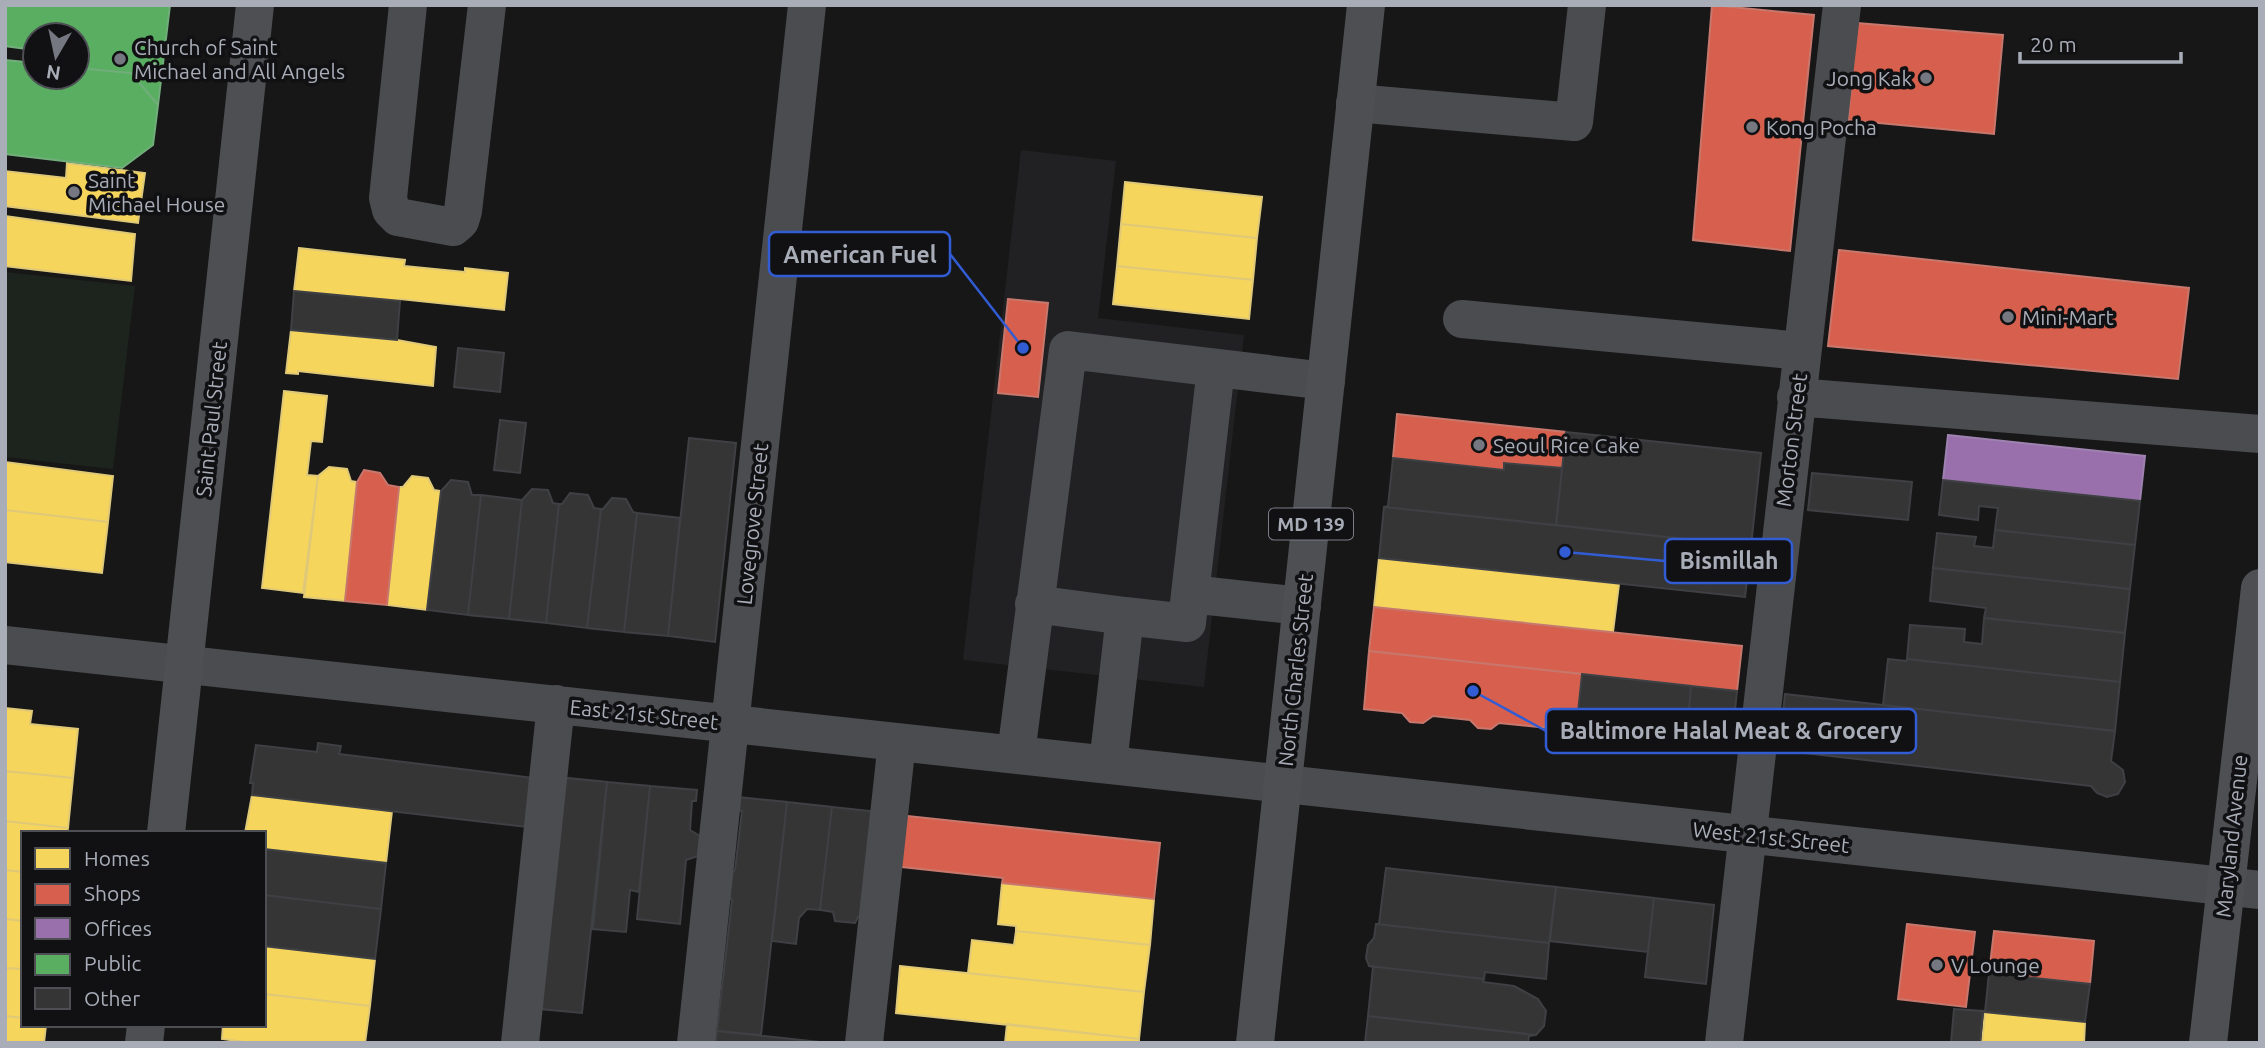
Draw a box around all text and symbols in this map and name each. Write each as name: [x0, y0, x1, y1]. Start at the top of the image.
north arrow: [21, 21, 91, 91]
scale bar: [2020, 21, 2181, 65]
text: 20 m: [2030, 32, 2077, 56]
place label: Church of Saint Michael and All Angels: [134, 35, 345, 83]
marker: Church of Saint Michael and All Angels: [112, 51, 128, 67]
text: N: [45, 61, 62, 85]
place label: Jong Kak: [1826, 66, 1912, 90]
marker: Jong Kak: [1918, 70, 1934, 86]
place label: Kong Pocha: [1766, 115, 1877, 139]
marker: Kong Pocha: [1744, 119, 1760, 135]
place label: Saint Michael House: [88, 168, 225, 216]
marker: Saint Michael House: [66, 184, 82, 200]
callout: American Fuel: [769, 232, 950, 276]
text: American Fuel: [783, 242, 937, 267]
place label: Mini-Mart: [2022, 305, 2114, 329]
marker: Mini-Mart: [2000, 309, 2016, 325]
street label: Saint Paul Street: [191, 340, 231, 498]
street label: Morton Street: [1771, 372, 1811, 508]
place label: Seoul Rice Cake: [1493, 433, 1640, 457]
marker: Seoul Rice Cake: [1471, 437, 1487, 453]
street label: Lovegrove Street: [732, 442, 772, 606]
road number: MD 139: [1269, 509, 1353, 540]
callout: Bismillah: [1665, 539, 1792, 583]
text: Bismillah: [1680, 548, 1778, 573]
street label: North Charles Street: [1273, 572, 1317, 768]
street label: East 21st Street: [569, 694, 719, 734]
callout: Baltimore Halal Meat & Grocery: [1546, 709, 1916, 753]
text: Baltimore Halal Meat & Grocery: [1560, 718, 1902, 743]
street label: Maryland Avenue: [2211, 753, 2251, 919]
street label: West 21st Street: [1691, 817, 1851, 857]
legend: [21, 831, 266, 1027]
text: Homes: [84, 846, 150, 870]
text: Shops: [84, 881, 141, 905]
text: Offices: [84, 916, 152, 940]
text: Public: [84, 951, 141, 975]
place label: V Lounge: [1951, 953, 2040, 977]
marker: V Lounge: [1929, 957, 1945, 973]
text: Other: [84, 986, 140, 1010]

